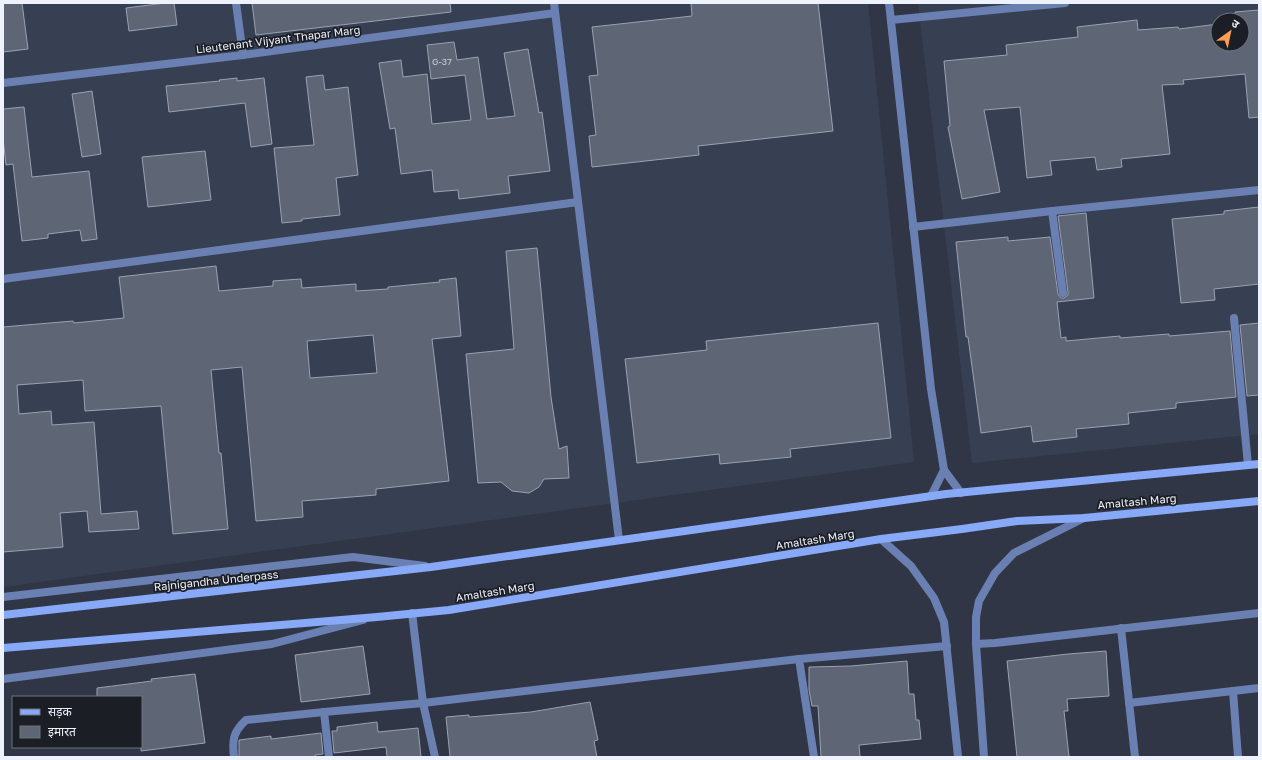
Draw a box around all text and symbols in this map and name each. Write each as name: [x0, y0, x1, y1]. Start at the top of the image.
north arrow: [1210, 12, 1250, 52]
text: उ: [1229, 16, 1242, 31]
street label: Lieutenant Vijyant Thapar Marg: [195, 22, 361, 56]
house number: G-37: [432, 56, 452, 67]
street label: Amaltash Marg: [1097, 491, 1177, 511]
street label: Amaltash Marg: [775, 526, 855, 552]
street label: Rajnigandha Underpass: [153, 567, 279, 593]
street label: Amaltash Marg: [455, 578, 535, 604]
legend: [12, 696, 142, 748]
text: सड़क: [48, 704, 73, 719]
text: इमारत: [48, 724, 77, 739]

